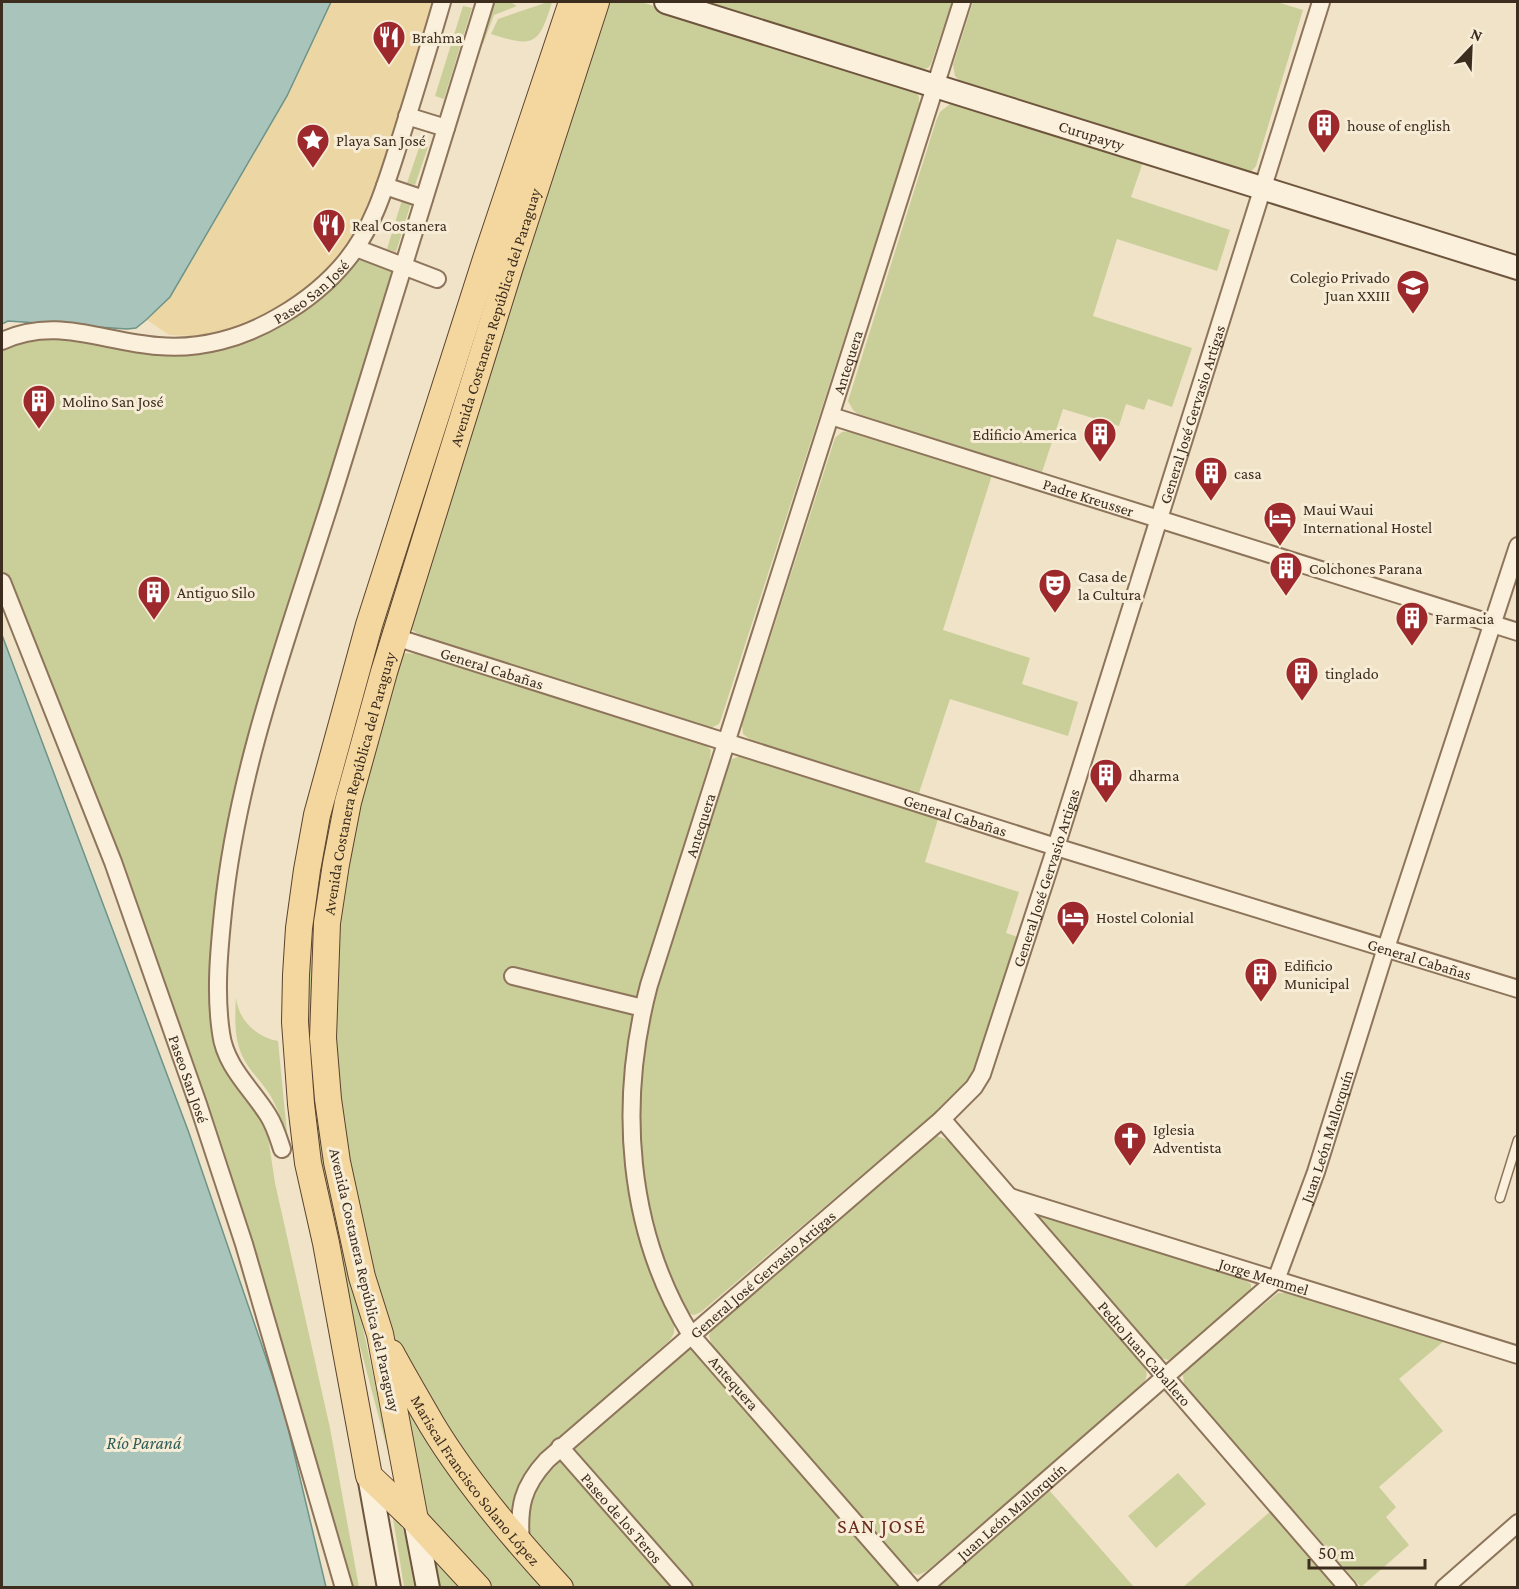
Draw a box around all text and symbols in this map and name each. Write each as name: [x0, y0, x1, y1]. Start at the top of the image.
north arrow: [1441, 18, 1501, 78]
restaurant icon: Brahma: [371, 19, 407, 66]
text: N: [1468, 25, 1485, 45]
place label: Brahma: [412, 29, 463, 46]
building icon: house of english: [1306, 107, 1342, 154]
street label: Curupayty: [1057, 117, 1127, 154]
place label: house of english: [1347, 117, 1451, 135]
place icon: Playa San José: [295, 122, 331, 169]
place label: Playa San José: [336, 132, 426, 150]
street label: Avenida Costanera República del Paraguay: [446, 185, 545, 449]
restaurant icon: Real Costanera: [311, 207, 347, 254]
place label: Real Costanera: [352, 217, 448, 234]
street label: Paseo San José: [270, 256, 352, 327]
school or university icon: Colegio Privado Juan XXIII: [1395, 268, 1431, 315]
place label: Colegio Privado Juan XXIII: [1290, 269, 1390, 305]
street label: General José Gervasio Artigas: [1156, 323, 1228, 506]
street label: Antequera: [829, 327, 866, 396]
building icon: Molino San José: [21, 383, 57, 430]
place label: Molino San José: [62, 393, 164, 411]
building icon: Edificio America: [1082, 416, 1118, 463]
place label: Edificio America: [972, 426, 1078, 443]
building icon: casa: [1193, 455, 1229, 502]
place label: casa: [1234, 465, 1262, 482]
street label: Padre Kreusser: [1041, 475, 1136, 519]
hotel icon: Maui Waui International Hostel: [1262, 500, 1298, 547]
place label: Maui Waui International Hostel: [1303, 501, 1432, 536]
building icon: Colchones Parana: [1268, 550, 1304, 597]
place label: Colchones Parana: [1309, 560, 1423, 577]
theatre icon: Casa de la Cultura: [1037, 567, 1073, 614]
place label: Casa de la Cultura: [1078, 568, 1142, 603]
building icon: Antiguo Silo: [136, 574, 172, 621]
place label: Antiguo Silo: [177, 584, 255, 602]
building icon: Farmacia: [1394, 600, 1430, 647]
place label: Farmacia: [1435, 610, 1495, 627]
street label: General Cabañas: [438, 644, 546, 692]
street label: Avenida Costanera República del Paraguay: [320, 649, 399, 916]
building icon: tinglado: [1284, 655, 1320, 702]
place label: tinglado: [1325, 665, 1379, 683]
building icon: dharma: [1088, 757, 1124, 804]
place label: dharma: [1129, 767, 1180, 784]
street label: General José Gervasio Artigas: [1009, 787, 1082, 969]
street label: Antequera: [682, 790, 718, 859]
street label: General Cabañas: [902, 791, 1009, 839]
hotel icon: Hostel Colonial: [1055, 899, 1091, 946]
place label: Hostel Colonial: [1096, 909, 1194, 926]
street label: General Cabañas: [1366, 935, 1473, 983]
building icon: Edificio Municipal: [1243, 956, 1279, 1003]
place label: Edificio Municipal: [1284, 957, 1349, 993]
street label: Paseo San José: [166, 1033, 212, 1125]
street label: Juan León Mallorquín: [1296, 1067, 1356, 1207]
church icon: Iglesia Adventista: [1112, 1120, 1148, 1167]
place label: Iglesia Adventista: [1153, 1121, 1222, 1156]
street label: Avenida Costanera República del Paraguay: [325, 1147, 404, 1414]
street label: General José Gervasio Artigas: [686, 1207, 839, 1341]
street label: Jorge Memmel: [1215, 1253, 1311, 1298]
street label: Pedro Juan Caballero: [1095, 1298, 1195, 1409]
street label: Antequera: [705, 1352, 763, 1415]
street label: Mariscal Francisco Solano López: [408, 1392, 544, 1569]
water label: Río Paraná: [107, 1433, 182, 1453]
street label: Juan León Mallorquín: [952, 1459, 1069, 1565]
street label: Paseo de los Teros: [578, 1469, 666, 1566]
district label: SAN JOSÉ: [837, 1515, 927, 1538]
scale bar: [1309, 1532, 1424, 1570]
text: 50 m: [1318, 1543, 1355, 1563]

